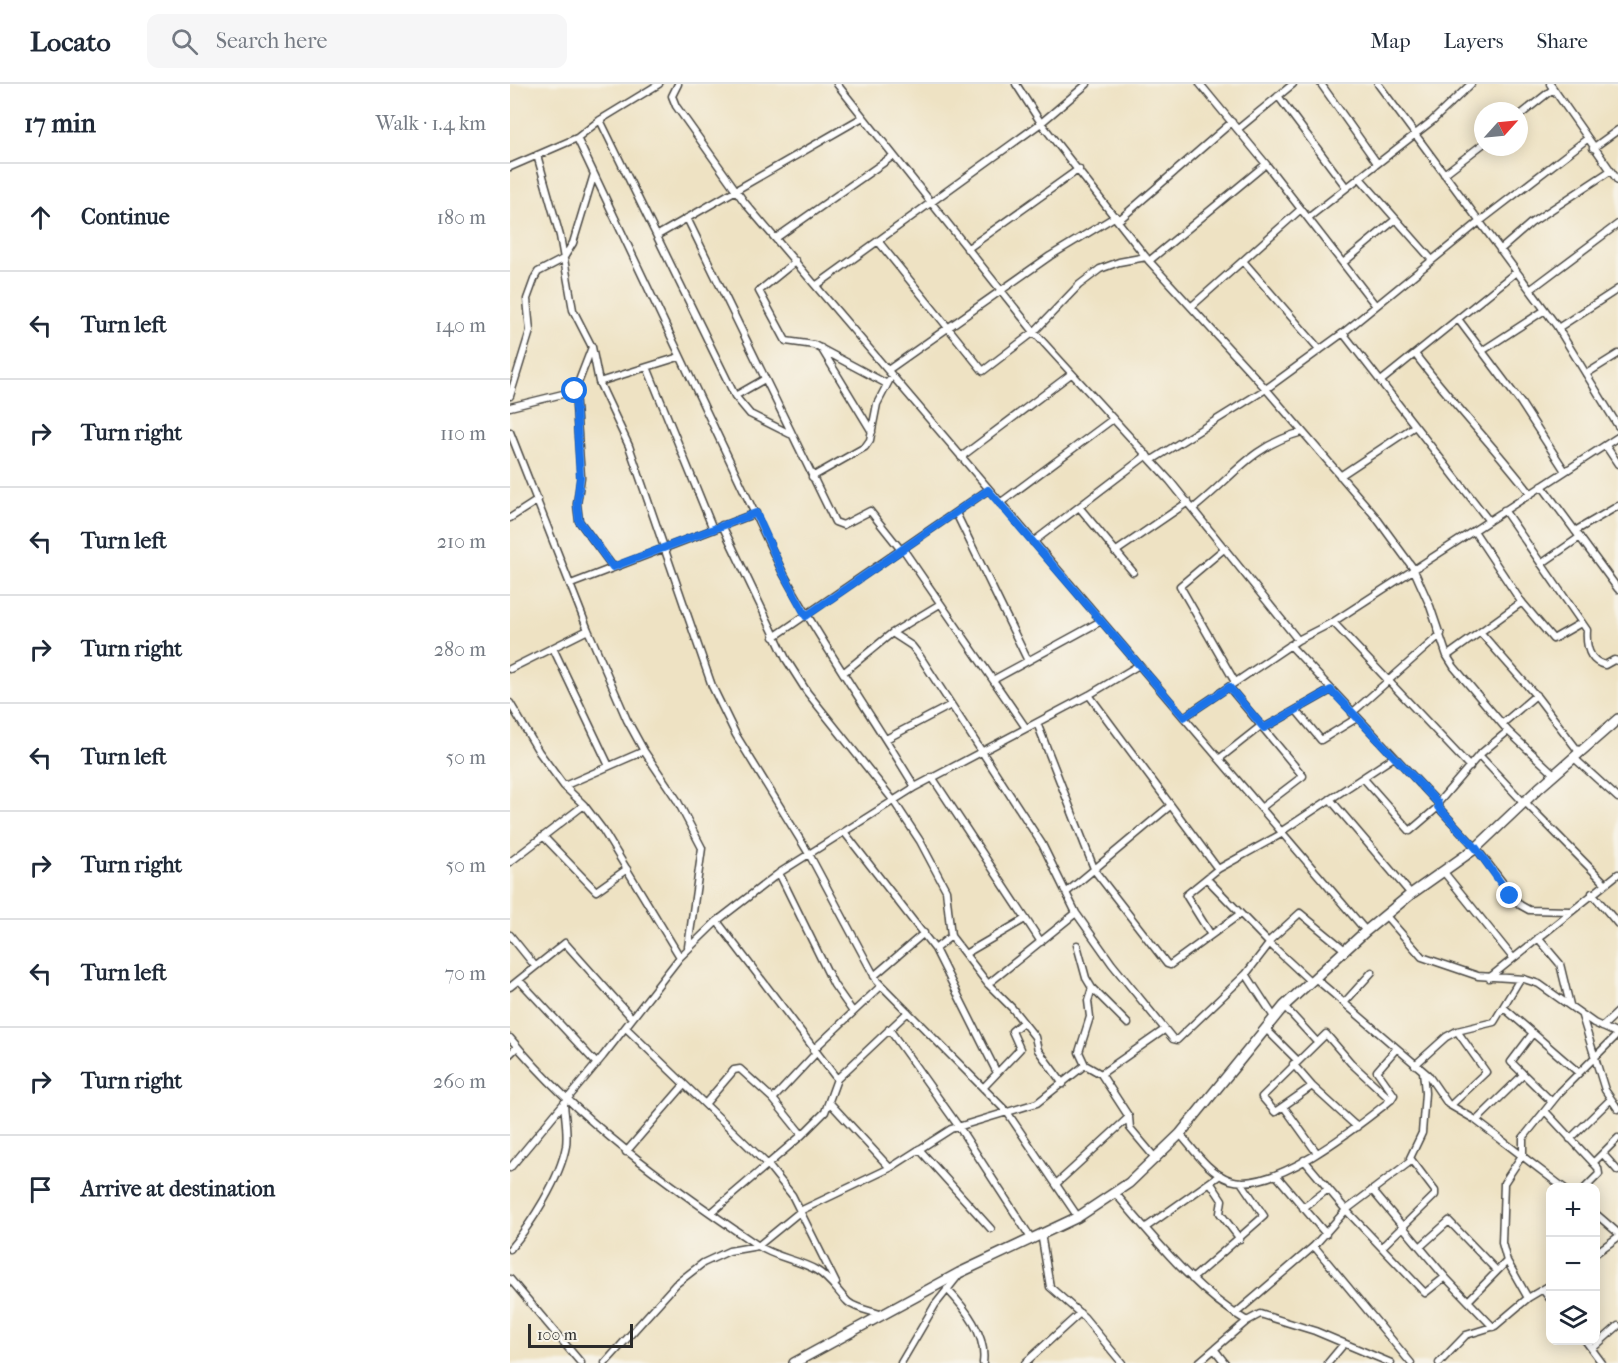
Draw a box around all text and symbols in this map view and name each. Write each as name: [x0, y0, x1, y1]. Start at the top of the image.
search box: [147, 14, 567, 68]
text: Locato: [30, 25, 111, 58]
icon: search: [168, 25, 201, 58]
text: Search here: [216, 28, 327, 54]
text: Map: [1370, 29, 1411, 53]
text: Layers: [1444, 29, 1503, 53]
text: Share: [1536, 29, 1588, 53]
north arrow: [1474, 102, 1528, 156]
text: 17 min: [24, 108, 96, 139]
text: Walk · 1.4 km: [376, 112, 486, 135]
icon: ahead: [24, 201, 57, 234]
text: Continue: [81, 204, 170, 230]
text: 180 m: [437, 206, 486, 229]
icon: left: [24, 309, 57, 342]
text: Turn left: [81, 312, 167, 338]
text: 140 m: [435, 314, 486, 337]
route start: [561, 377, 587, 403]
icon: right: [24, 417, 57, 450]
text: Turn right: [81, 420, 182, 446]
text: 110 m: [440, 422, 486, 445]
icon: left: [24, 525, 57, 558]
text: Turn left: [81, 528, 167, 554]
text: 210 m: [437, 530, 486, 553]
icon: right: [24, 633, 57, 666]
text: Turn right: [81, 636, 182, 662]
text: 280 m: [434, 638, 486, 661]
icon: left: [24, 741, 57, 774]
text: Turn left: [81, 744, 167, 770]
text: 50 m: [445, 746, 486, 769]
icon: right: [24, 849, 57, 882]
text: Turn right: [81, 852, 182, 878]
text: 50 m: [445, 854, 486, 877]
route end: [1496, 882, 1522, 908]
icon: left: [24, 957, 57, 990]
text: Turn left: [81, 960, 167, 986]
text: 70 m: [444, 962, 486, 985]
icon: right: [24, 1065, 57, 1098]
text: Turn right: [81, 1068, 182, 1094]
text: 260 m: [433, 1070, 486, 1093]
icon: arrive: [24, 1173, 57, 1206]
text: Arrive at destination: [81, 1176, 275, 1202]
map controls: [1546, 1183, 1600, 1345]
button: +: [1546, 1183, 1600, 1237]
button: −: [1546, 1237, 1600, 1291]
button: layers: [1546, 1291, 1600, 1345]
scale bar: [528, 1321, 633, 1348]
text: 100 m: [537, 1325, 577, 1344]

